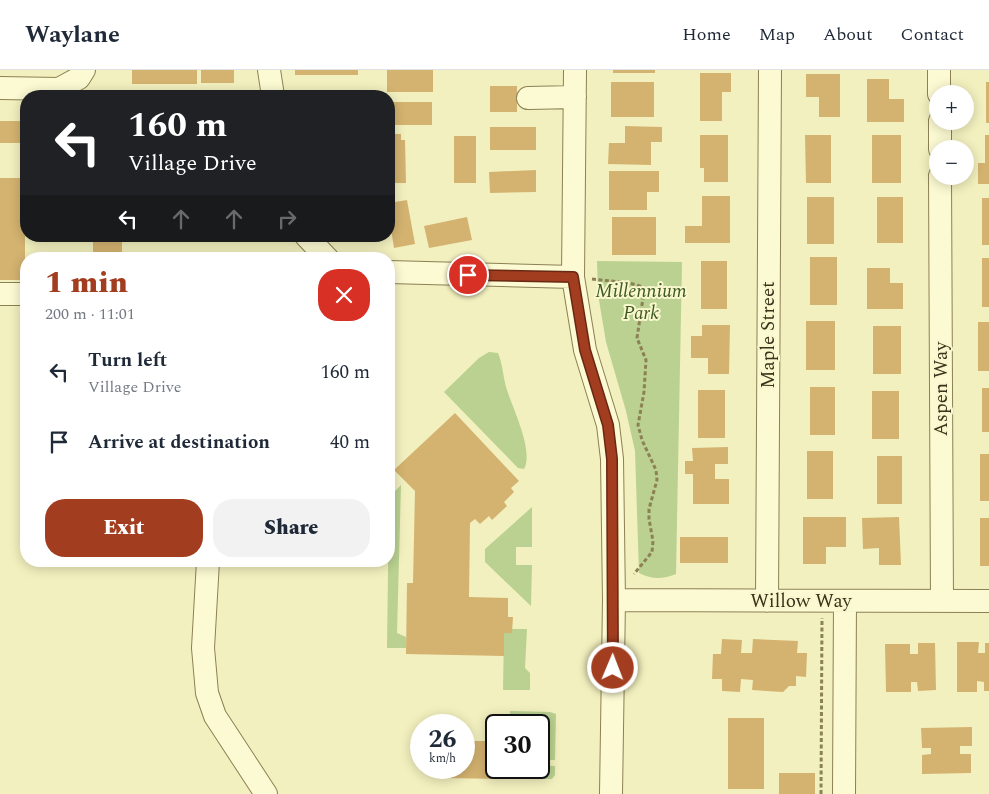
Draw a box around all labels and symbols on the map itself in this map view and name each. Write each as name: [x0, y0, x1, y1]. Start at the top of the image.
pin: [447, 254, 489, 296]
park label: Millennium Park: [595, 277, 687, 328]
street label: Maple Street: [754, 281, 783, 389]
street label: Aspen Way: [927, 341, 956, 436]
street label: Willow Way: [750, 587, 853, 616]
position arrow: [586, 641, 638, 693]
speed limit sign: 30: [485, 714, 550, 779]

